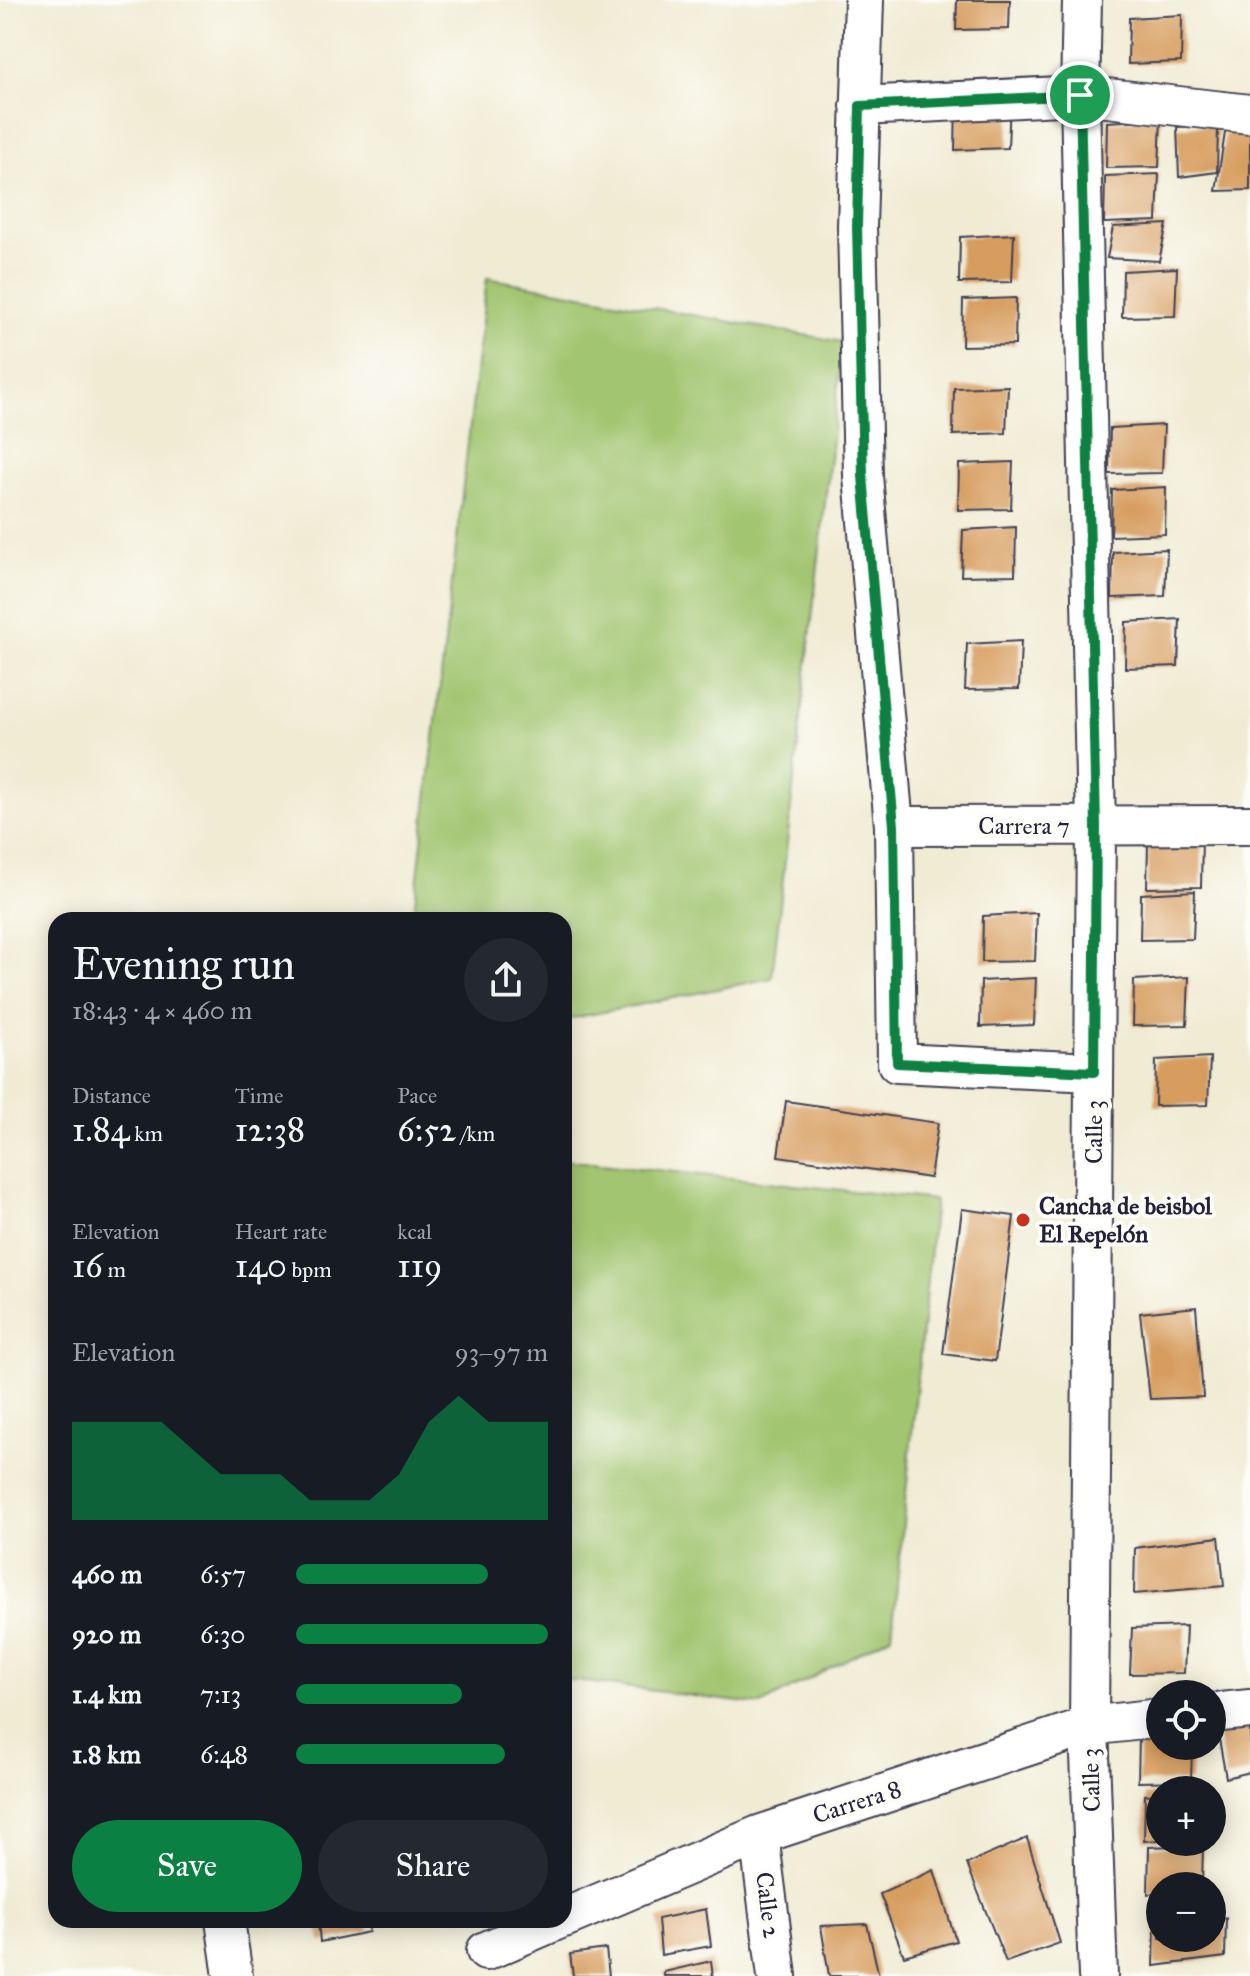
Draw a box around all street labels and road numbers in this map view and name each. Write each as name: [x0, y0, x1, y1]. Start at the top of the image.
street label: Carrera 7: [978, 811, 1070, 841]
street label: Calle 3: [1079, 1100, 1109, 1164]
street label: Calle 3: [1075, 1747, 1107, 1813]
street label: Carrera 8: [809, 1774, 905, 1830]
street label: Calle 2: [749, 1870, 787, 1940]

